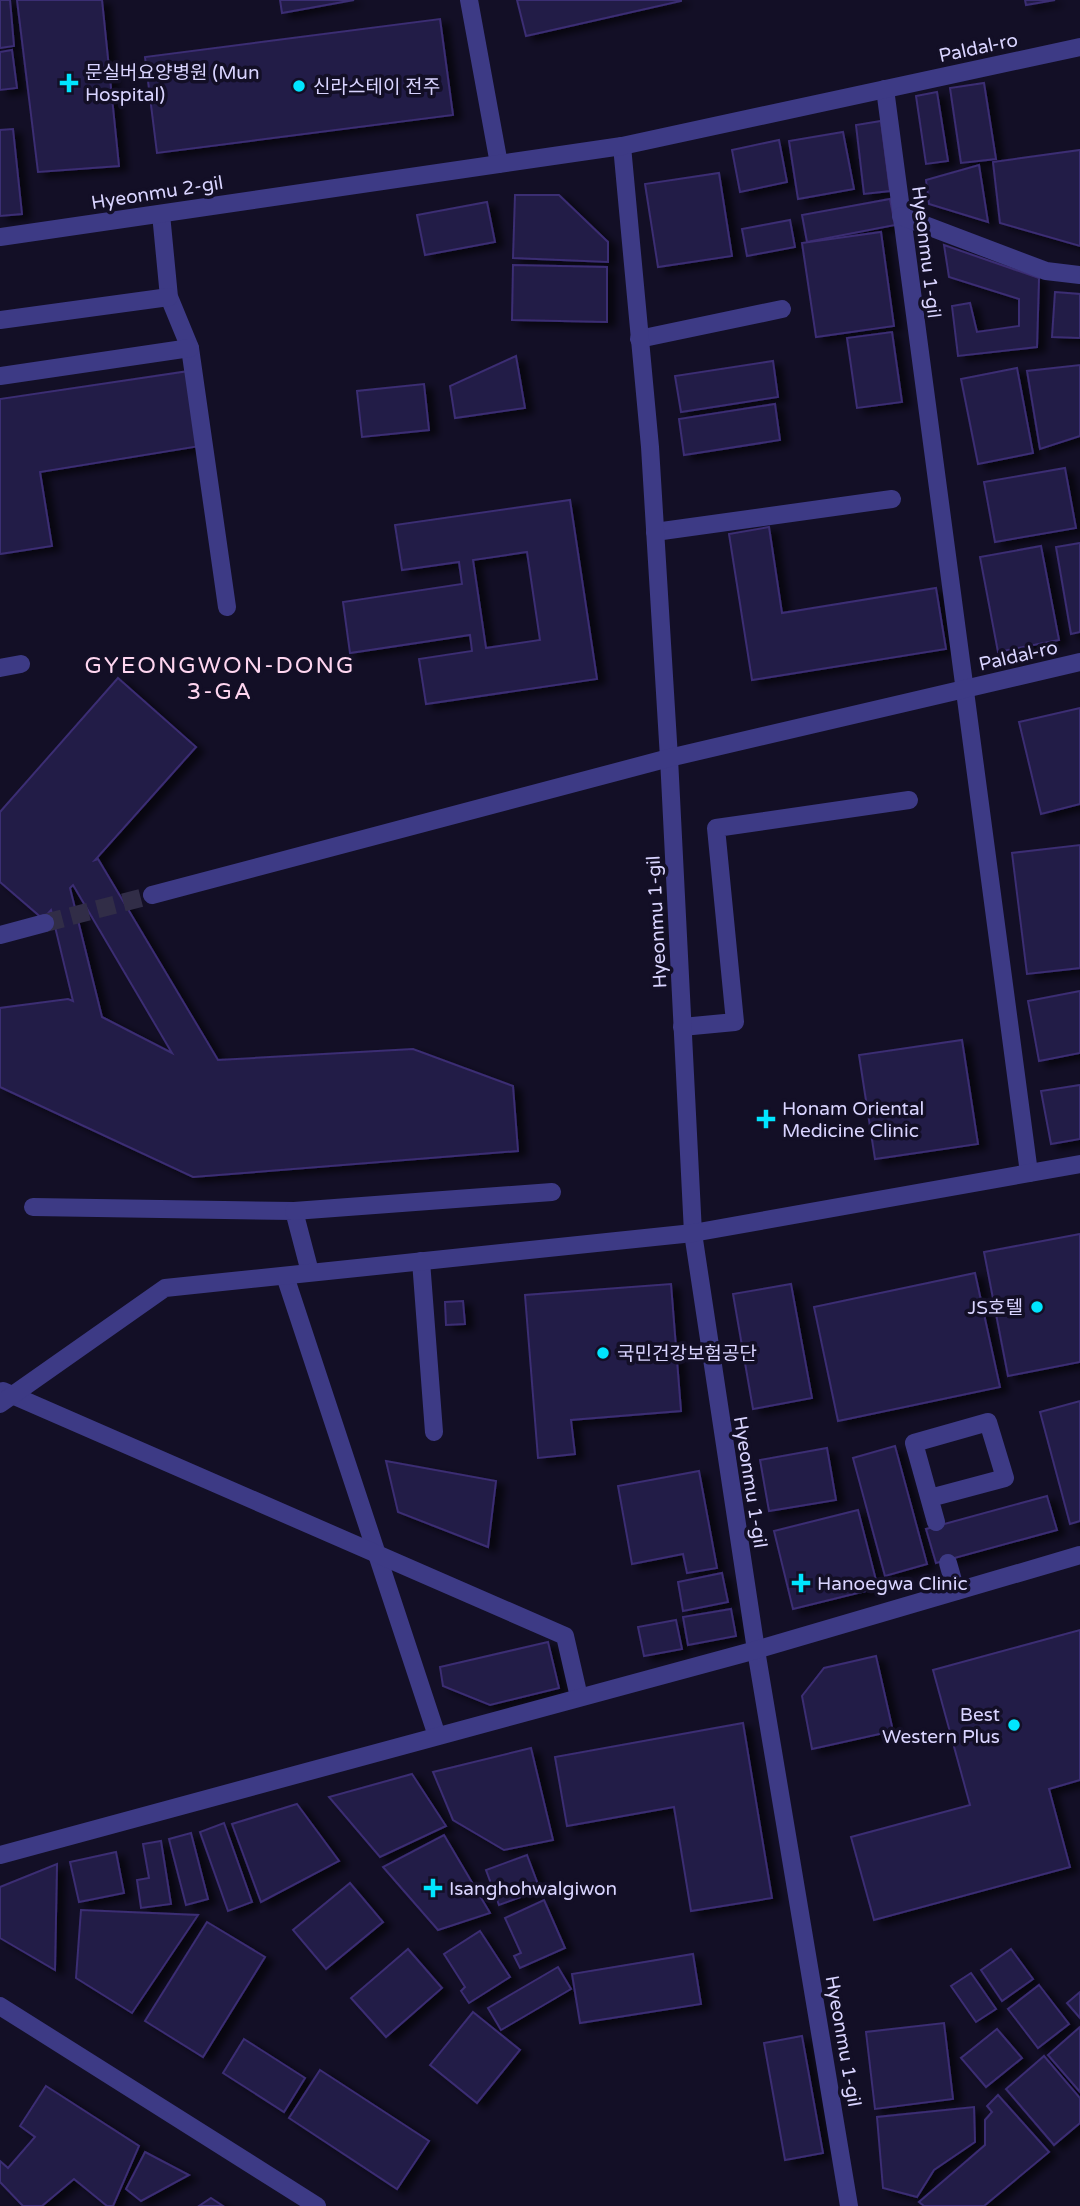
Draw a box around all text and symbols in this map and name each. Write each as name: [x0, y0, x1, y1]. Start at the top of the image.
street label: Paldal-ro: [937, 29, 1020, 67]
place label: 문실버요양병원 (Mun Hospital): [85, 62, 259, 106]
marker: 문실버요양병원 (Mun Hospital): [59, 73, 79, 93]
place label: 신라스테이 전주: [313, 76, 440, 98]
marker: 신라스테이 전주: [291, 78, 307, 94]
street label: Hyeonmu 2-gil: [90, 172, 225, 214]
street label: Hyeonmu 1-gil: [907, 185, 945, 320]
street label: Paldal-ro: [977, 636, 1060, 676]
district label: GYEONGWON-DONG 3-GA: [85, 652, 355, 706]
street label: Hyeonmu 1-gil: [643, 855, 671, 989]
place label: Honam Oriental Medicine Clinic: [782, 1098, 924, 1142]
marker: Honam Oriental Medicine Clinic: [756, 1109, 776, 1129]
place label: JS호텔: [967, 1297, 1023, 1319]
marker: JS호텔: [1029, 1299, 1045, 1315]
place label: 국민건강보험공단: [617, 1343, 757, 1365]
marker: 국민건강보험공단: [595, 1345, 611, 1361]
street label: Hyeonmu 1-gil: [729, 1415, 771, 1550]
marker: Hanoegwa Clinic: [791, 1573, 811, 1593]
place label: Hanoegwa Clinic: [817, 1573, 968, 1595]
place label: Best Western Plus: [882, 1704, 1000, 1748]
marker: Best Western Plus: [1006, 1717, 1022, 1733]
marker: Isanghohwalgiwon: [423, 1878, 443, 1898]
place label: Isanghohwalgiwon: [449, 1878, 617, 1900]
street label: Hyeonmu 1-gil: [821, 1974, 865, 2109]

